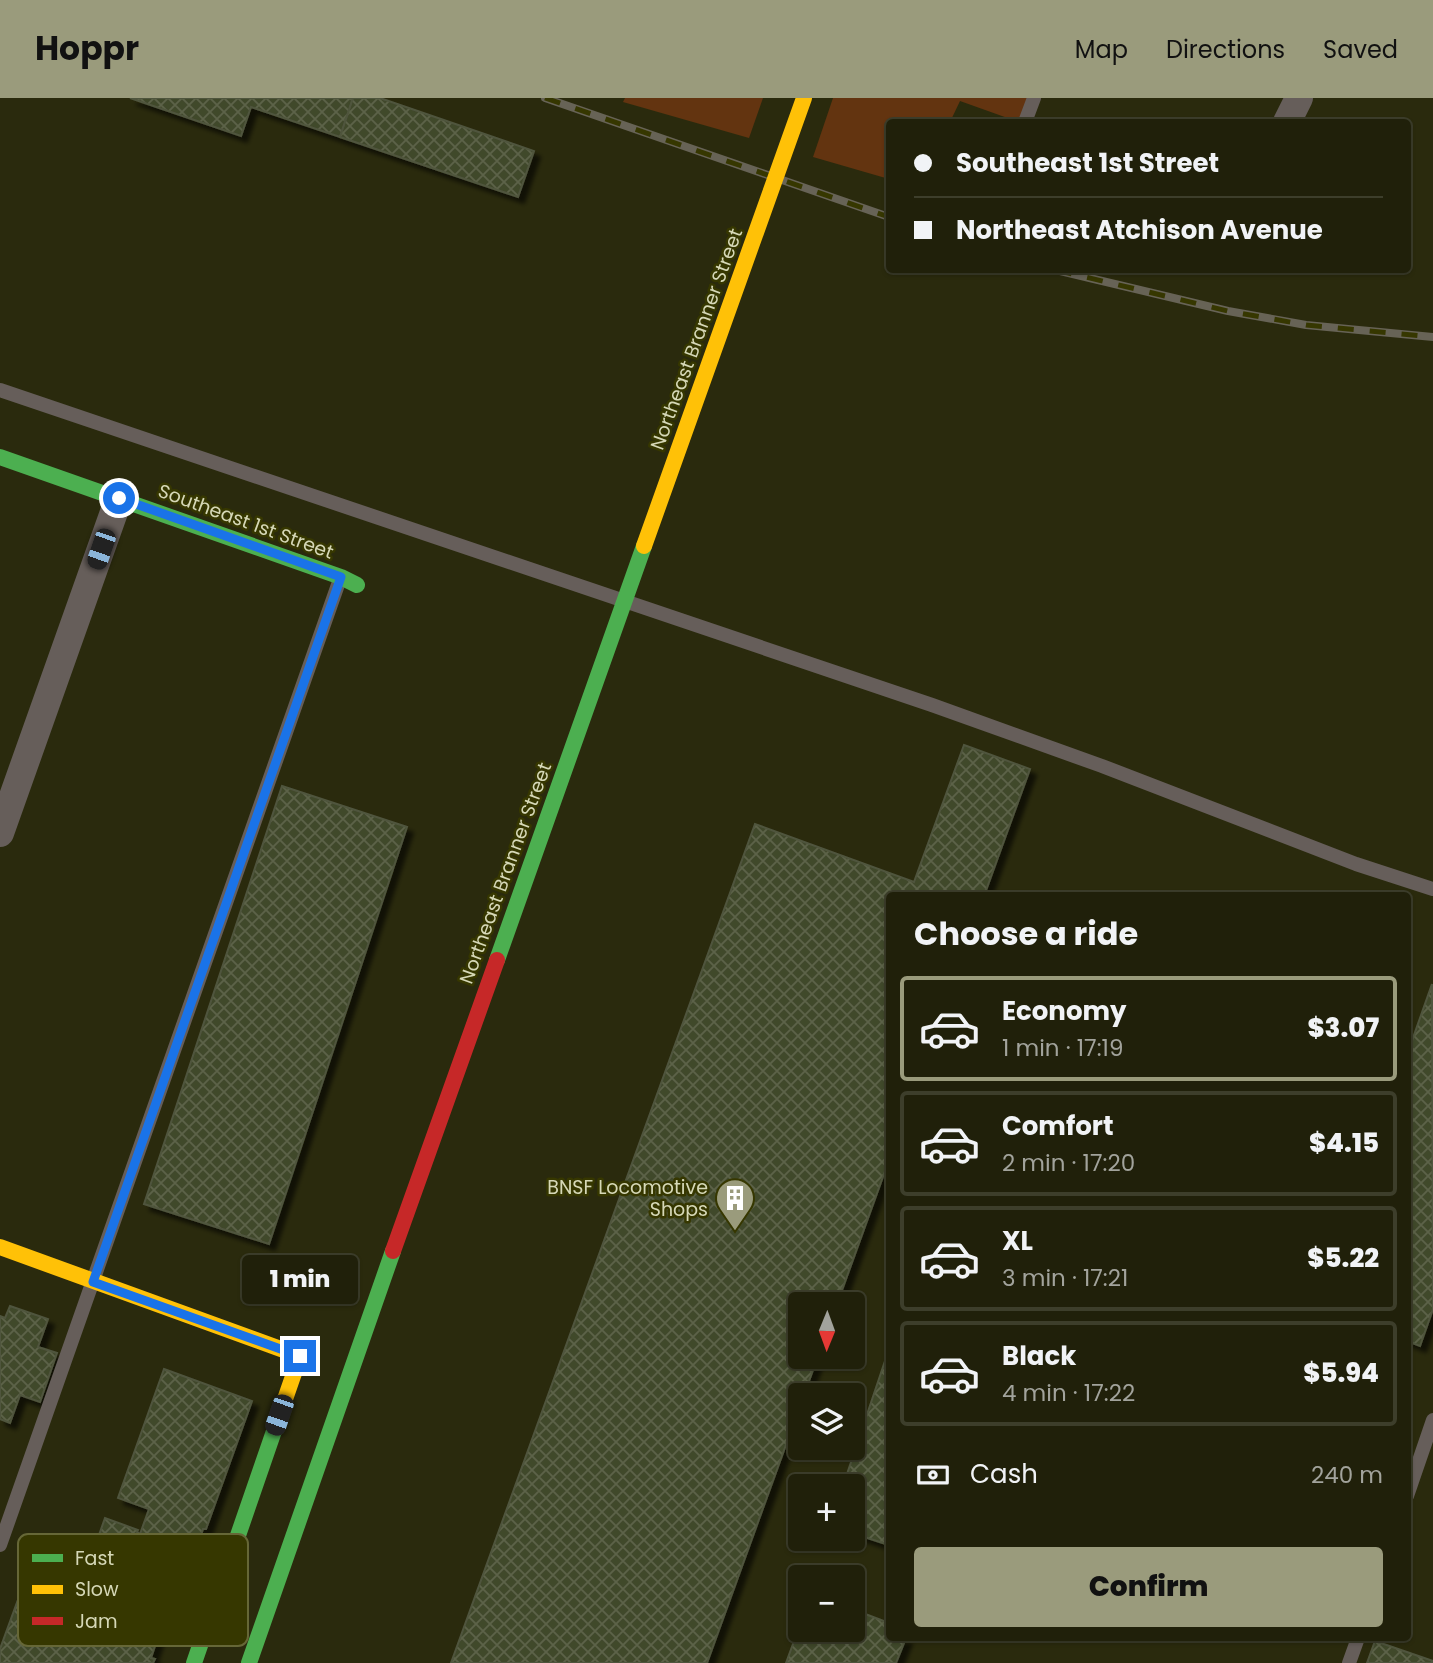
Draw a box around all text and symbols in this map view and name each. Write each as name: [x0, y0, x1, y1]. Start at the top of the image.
text: Hoppr: [35, 25, 139, 72]
text: Map: [1075, 33, 1128, 66]
text: Directions: [1166, 33, 1285, 66]
text: Saved: [1323, 33, 1398, 66]
text: Southeast 1st Street: [956, 145, 1219, 181]
text: Northeast Atchison Avenue: [956, 212, 1323, 248]
street label: Northeast Branner Street: [644, 225, 749, 454]
street label: Southeast 1st Street: [154, 477, 337, 566]
route start: [103, 482, 135, 514]
car: [85, 526, 118, 572]
street label: Northeast Branner Street: [453, 759, 558, 988]
text: Choose a ride: [914, 911, 1138, 956]
text: Economy: [1002, 993, 1126, 1029]
icon: car: [918, 997, 981, 1060]
text: $3.07: [1307, 1010, 1379, 1046]
text: 1 min · 17:19: [1002, 1032, 1123, 1064]
text: Comfort: [1002, 1108, 1114, 1144]
icon: car: [918, 1112, 981, 1175]
text: $4.15: [1309, 1125, 1379, 1161]
text: 2 min · 17:20: [1002, 1147, 1135, 1179]
place label: BNSF Locomotive Shops: [547, 1174, 708, 1223]
building icon: BNSF Locomotive Shops: [714, 1177, 756, 1232]
text: XL: [1002, 1223, 1033, 1259]
icon: car: [918, 1227, 981, 1290]
text: $5.22: [1307, 1240, 1379, 1276]
callout: 1 min: [242, 1254, 358, 1304]
text: 3 min · 17:21: [1002, 1262, 1128, 1294]
text: 1 min: [270, 1263, 330, 1295]
north arrow: [788, 1292, 864, 1368]
map controls: [788, 1292, 865, 1642]
text: Black: [1002, 1338, 1076, 1374]
route end: [284, 1340, 316, 1372]
icon: car: [918, 1342, 981, 1405]
text: $5.94: [1303, 1355, 1379, 1391]
text: 4 min · 17:22: [1002, 1377, 1135, 1409]
button: layers: [788, 1383, 865, 1460]
car: [263, 1392, 296, 1438]
icon: cash: [914, 1456, 952, 1494]
text: Cash: [970, 1456, 1038, 1492]
text: 240 m: [1311, 1459, 1383, 1491]
button: +: [788, 1474, 865, 1551]
legend: [18, 1534, 248, 1646]
text: Fast: [75, 1545, 114, 1572]
button: Confirm: [914, 1547, 1383, 1627]
button: −: [788, 1565, 865, 1642]
text: Slow: [75, 1576, 119, 1603]
text: Jam: [75, 1608, 117, 1635]

